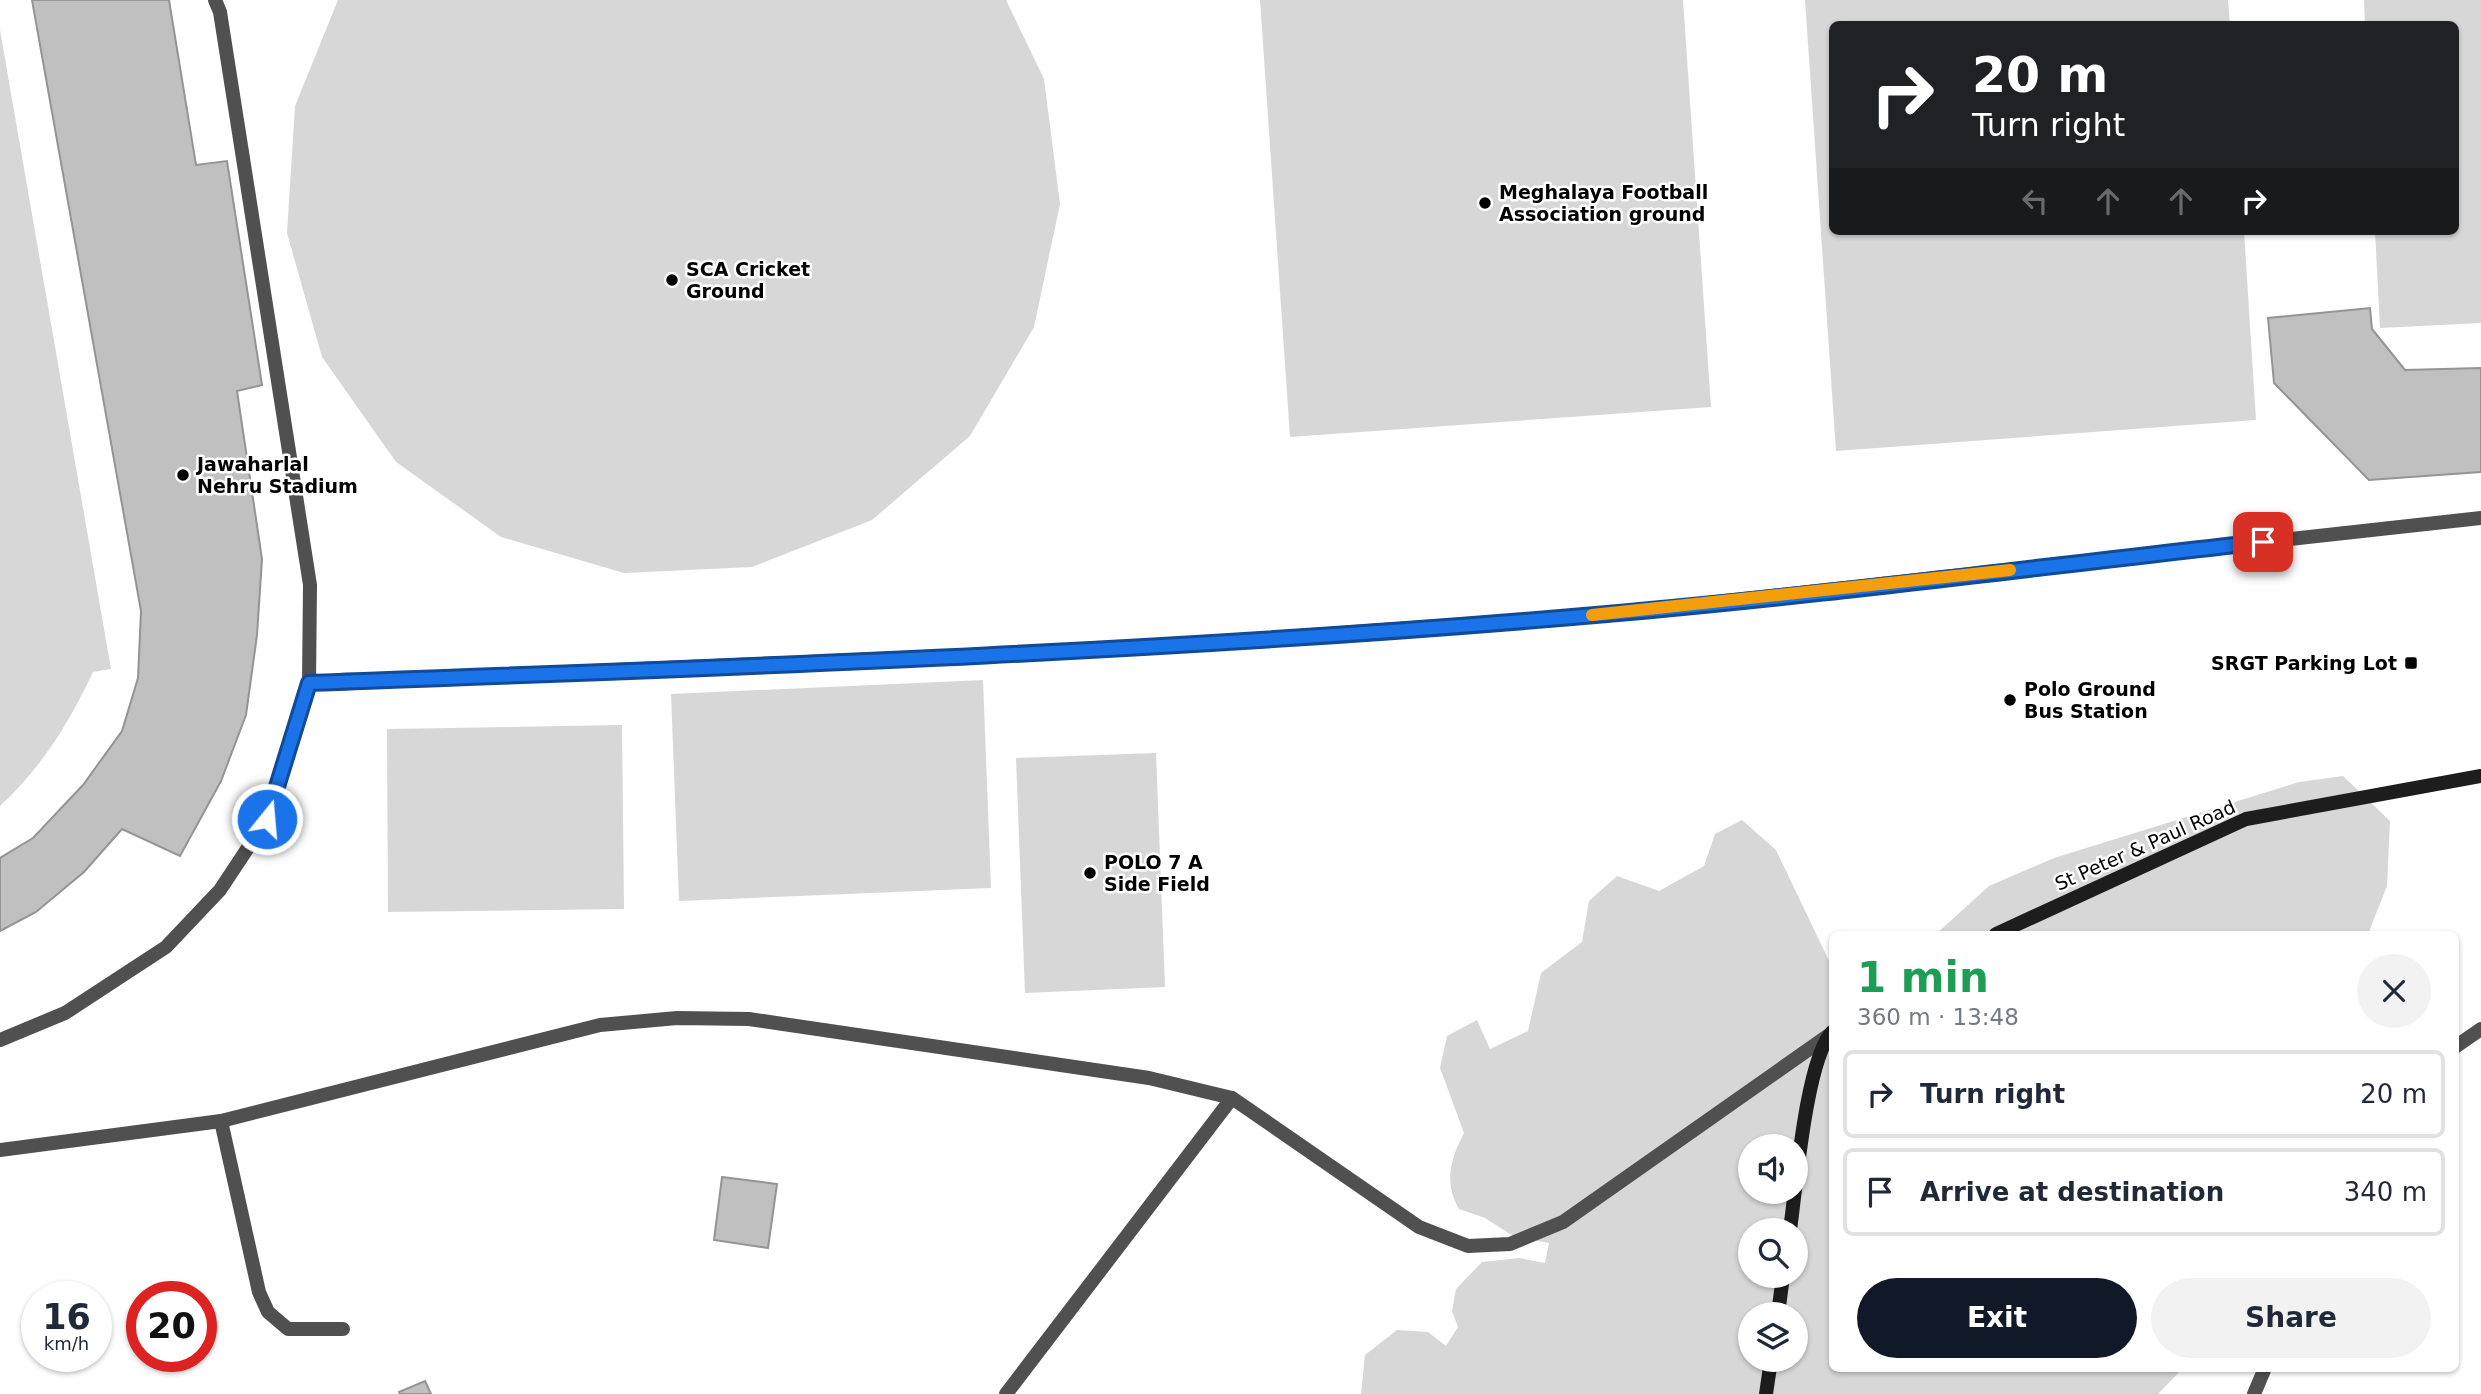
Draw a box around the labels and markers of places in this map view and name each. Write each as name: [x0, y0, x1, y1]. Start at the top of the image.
place label: Meghalaya Football Association ground: [1499, 181, 1708, 225]
marker: Meghalaya Football Association ground: [1477, 195, 1493, 211]
place label: SCA Cricket Ground: [686, 258, 810, 302]
marker: SCA Cricket Ground: [664, 272, 680, 288]
place label: Jawaharlal Nehru Stadium: [195, 453, 358, 497]
marker: Jawaharlal Nehru Stadium: [175, 467, 191, 483]
pin: [2233, 512, 2293, 572]
place label: SRGT Parking Lot: [2211, 652, 2397, 674]
marker: SRGT Parking Lot: [2403, 655, 2419, 671]
place label: Polo Ground Bus Station: [2024, 678, 2156, 722]
marker: Polo Ground Bus Station: [2002, 692, 2018, 708]
place label: POLO 7 A Side Field: [1104, 851, 1210, 895]
marker: POLO 7 A Side Field: [1082, 865, 1098, 881]

